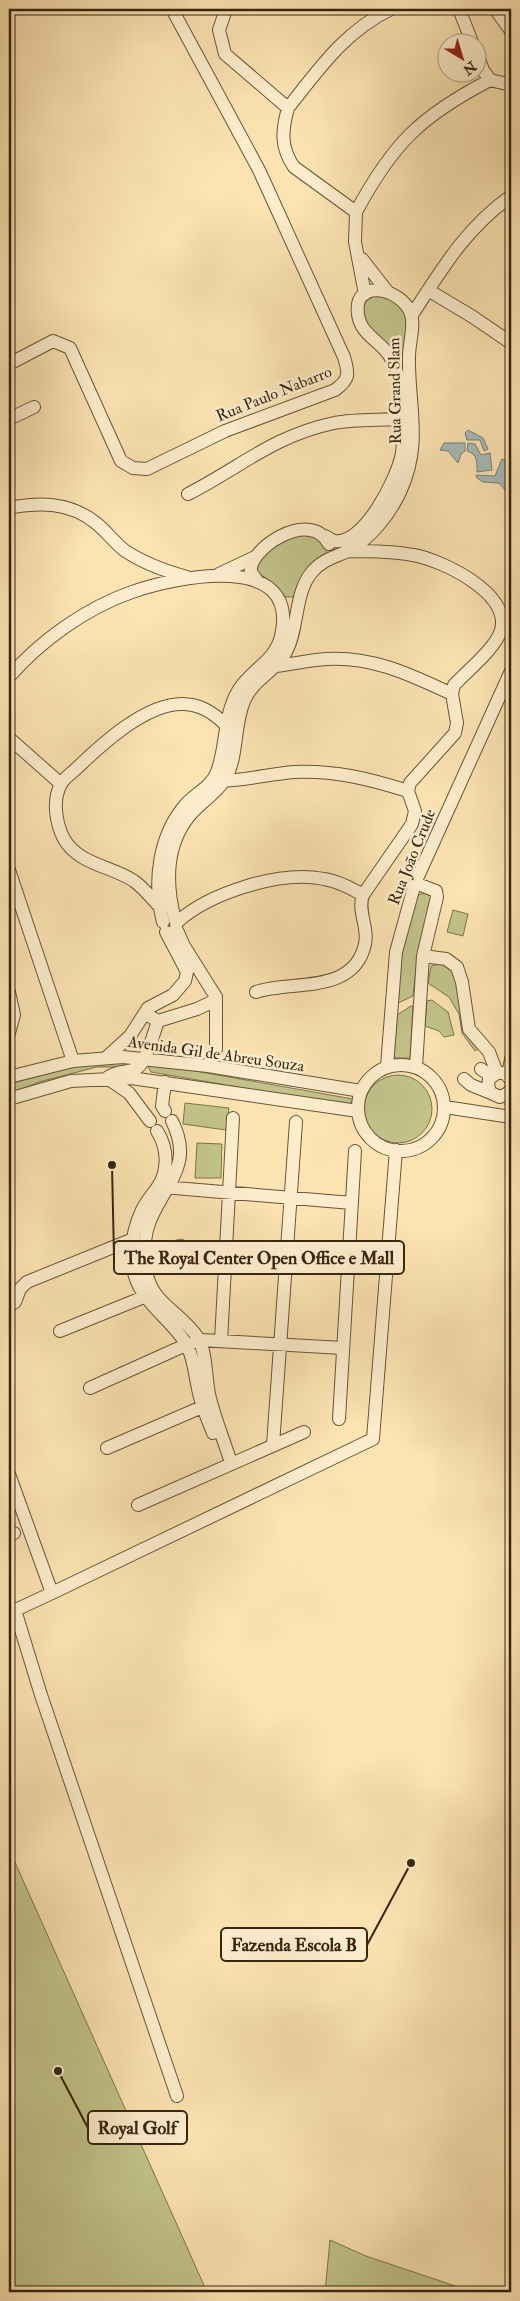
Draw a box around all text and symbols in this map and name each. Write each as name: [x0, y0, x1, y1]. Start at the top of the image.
north arrow: [438, 32, 488, 82]
text: N: [459, 57, 481, 79]
street label: Rua Grand Slam: [384, 337, 406, 445]
street label: Rua Paulo Nabarro: [213, 362, 335, 426]
street label: Rua João Crude: [384, 806, 441, 908]
street label: Avenida Gil de Abreu Souza: [125, 1032, 306, 1076]
callout: The Royal Center Open Office e Mall: [114, 1241, 404, 1274]
text: The Royal Center Open Office e Mall: [123, 1247, 394, 1270]
callout: Fazenda Escola B: [221, 1928, 367, 1961]
text: Fazenda Escola B: [231, 1934, 357, 1957]
callout: Royal Golf: [88, 2111, 187, 2144]
text: Royal Golf: [97, 2117, 180, 2140]

